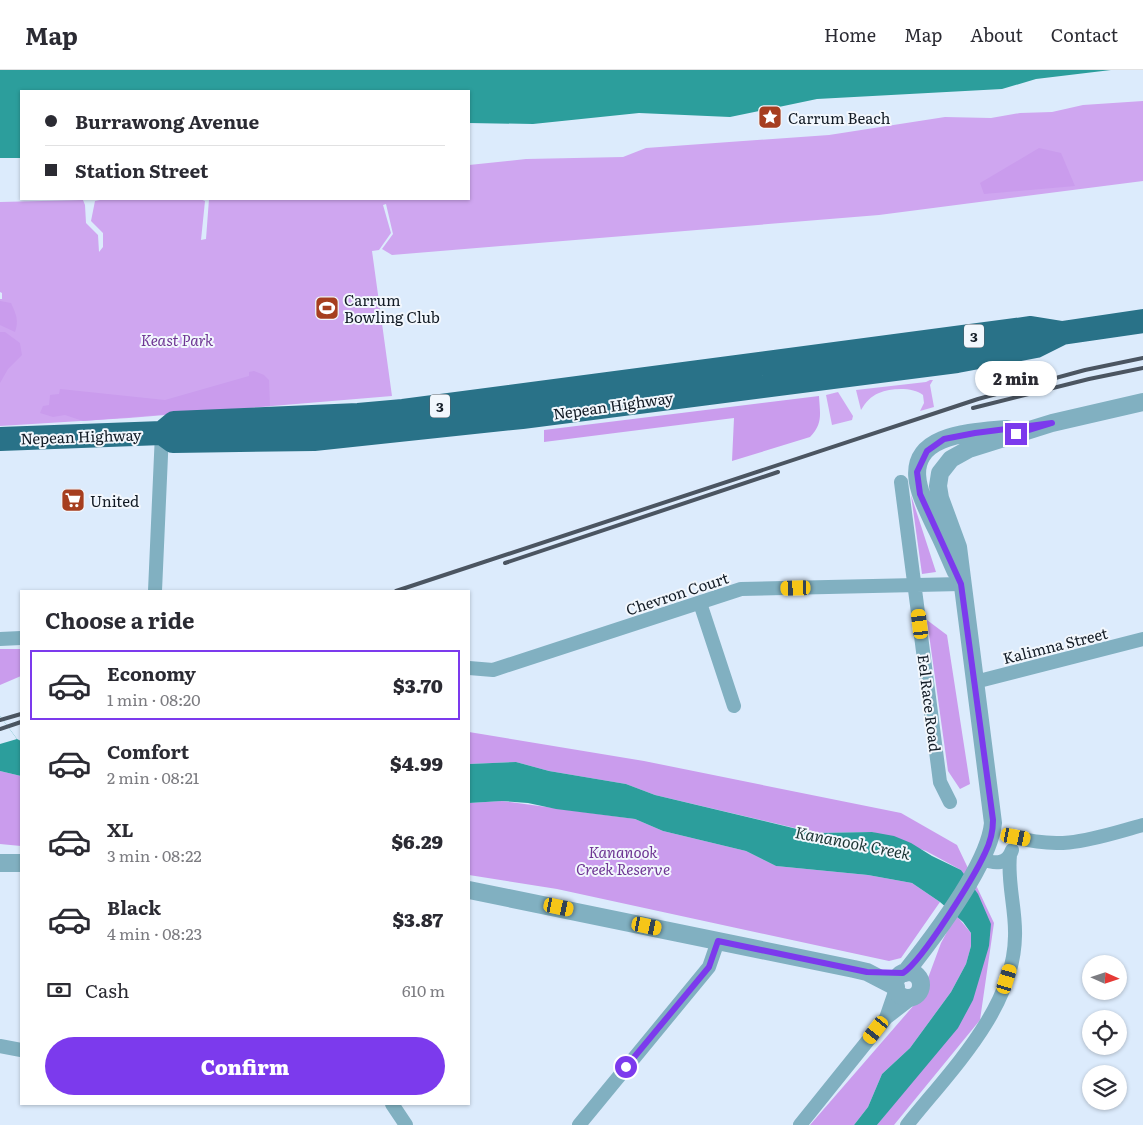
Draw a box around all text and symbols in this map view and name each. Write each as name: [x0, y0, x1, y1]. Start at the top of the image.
text: Map: [25, 17, 78, 52]
text: Home: [824, 21, 876, 48]
text: Map: [904, 21, 942, 48]
text: About: [970, 21, 1023, 48]
text: Contact: [1051, 21, 1118, 48]
place icon: Carrum Beach: [757, 104, 783, 130]
place label: Carrum Beach: [788, 106, 891, 129]
text: Burrawong Avenue: [75, 107, 259, 135]
text: Station Street: [75, 156, 208, 184]
place label: Carrum Bowling Club: [344, 288, 440, 328]
sports icon: Carrum Bowling Club: [314, 295, 340, 321]
road number: 3: [964, 325, 984, 348]
park label: Keast Park: [141, 328, 214, 351]
callout: 2 min: [975, 362, 1057, 396]
text: 2 min: [993, 366, 1039, 390]
street label: Nepean Highway: [551, 385, 675, 425]
road number: 3: [430, 394, 450, 418]
street label: Nepean Highway: [20, 422, 142, 450]
route end: [1005, 423, 1027, 445]
supermarket icon: United: [60, 487, 86, 513]
place label: United: [90, 489, 139, 512]
street label: Chevron Court: [623, 566, 731, 620]
car: [780, 580, 811, 596]
text: Choose a ride: [45, 603, 194, 636]
car: [910, 608, 929, 640]
street label: Kalimna Street: [1000, 621, 1110, 669]
street label: Eel Race Road: [913, 653, 947, 753]
text: Economy: [107, 659, 196, 687]
icon: car: [47, 663, 92, 708]
text: $3.70: [393, 671, 443, 699]
text: 1 min · 08:20: [107, 687, 200, 711]
text: Comfort: [107, 737, 189, 765]
icon: car: [47, 741, 92, 786]
text: $4.99: [390, 749, 443, 777]
text: 2 min · 08:21: [107, 765, 199, 789]
text: XL: [107, 815, 134, 843]
icon: car: [47, 819, 92, 864]
water label: Kananook Creek: [793, 819, 913, 865]
text: $6.29: [391, 827, 443, 855]
car: [999, 827, 1032, 847]
park label: Kananook Creek Reserve: [576, 840, 670, 880]
text: 3 min · 08:22: [107, 843, 202, 867]
text: Black: [107, 893, 161, 921]
icon: car: [47, 897, 92, 942]
car: [542, 897, 575, 917]
text: $3.87: [392, 905, 443, 933]
car: [630, 916, 663, 936]
text: 4 min · 08:23: [107, 921, 202, 945]
north arrow: [1082, 955, 1128, 1000]
map controls: [1082, 955, 1127, 1110]
car: [995, 962, 1018, 996]
icon: cash: [45, 976, 73, 1004]
text: Cash: [85, 976, 129, 1004]
text: 610 m: [402, 978, 445, 1002]
button: locate: [1082, 1010, 1127, 1055]
car: [860, 1014, 891, 1046]
button: Confirm: [45, 1037, 445, 1095]
route start: [615, 1056, 637, 1078]
button: layers: [1082, 1065, 1127, 1110]

